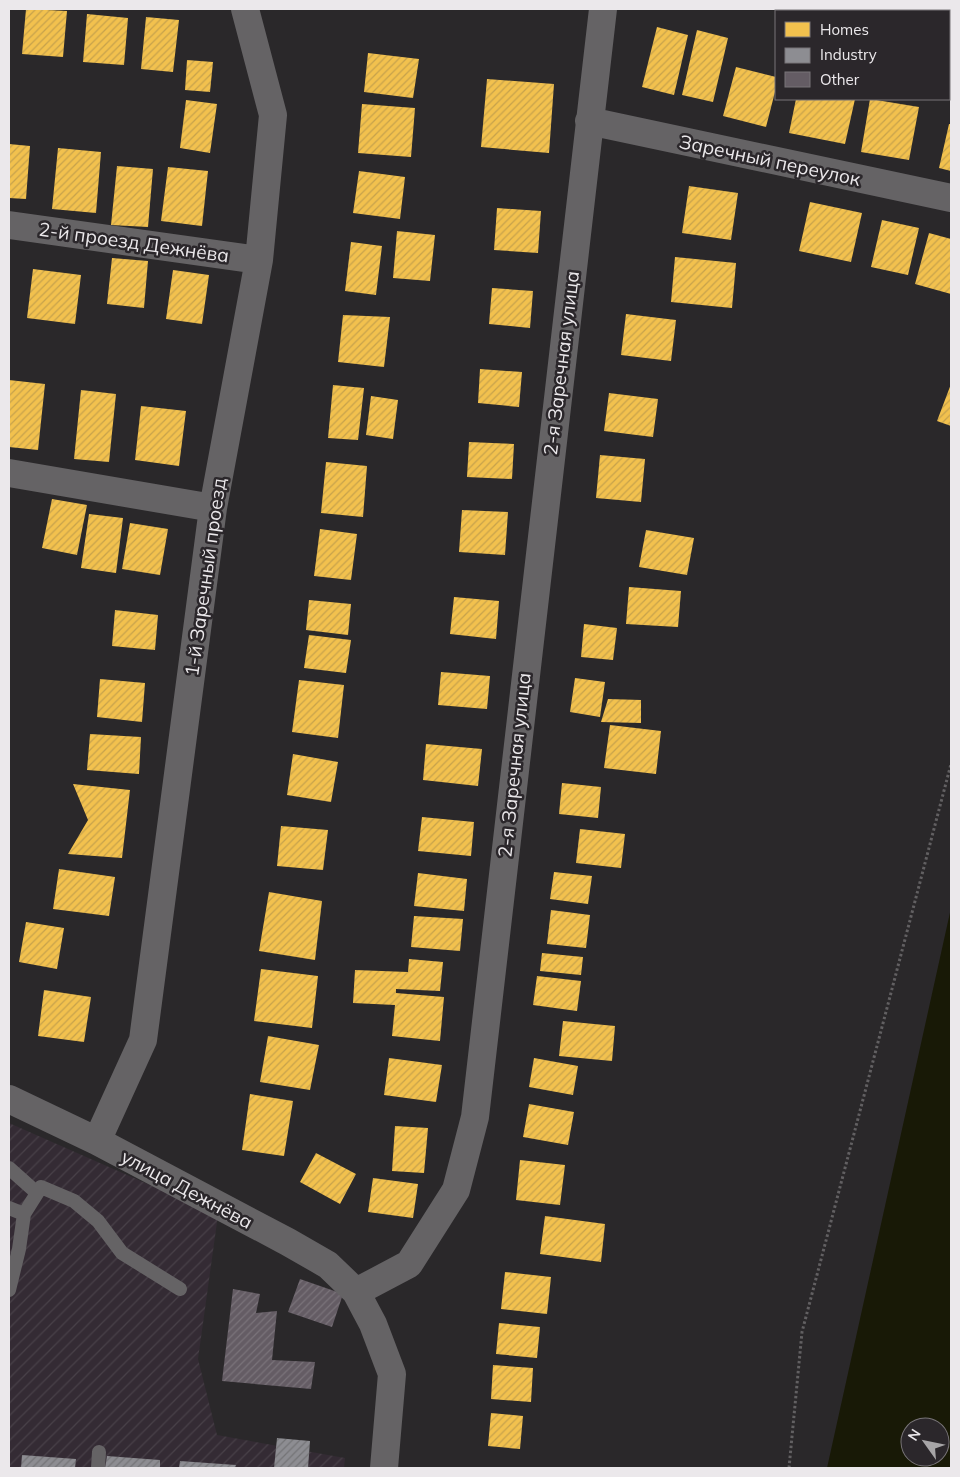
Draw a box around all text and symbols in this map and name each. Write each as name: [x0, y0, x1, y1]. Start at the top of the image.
legend: [775, 10, 950, 100]
text: Homes: [820, 20, 869, 39]
text: Industry: [820, 45, 877, 64]
text: Other: [820, 70, 860, 89]
street label: Заречный переулок: [677, 129, 863, 191]
street label: 2-й проезд Дежнёва: [37, 217, 231, 267]
street label: 2-я Заречная улица: [538, 270, 584, 456]
street label: 1-й Заречный проезд: [179, 476, 231, 678]
street label: 2-я Заречная улица: [492, 672, 536, 858]
street label: улица Дежнёва: [117, 1144, 257, 1234]
north arrow: [900, 1417, 950, 1467]
text: N: [904, 1426, 925, 1444]

